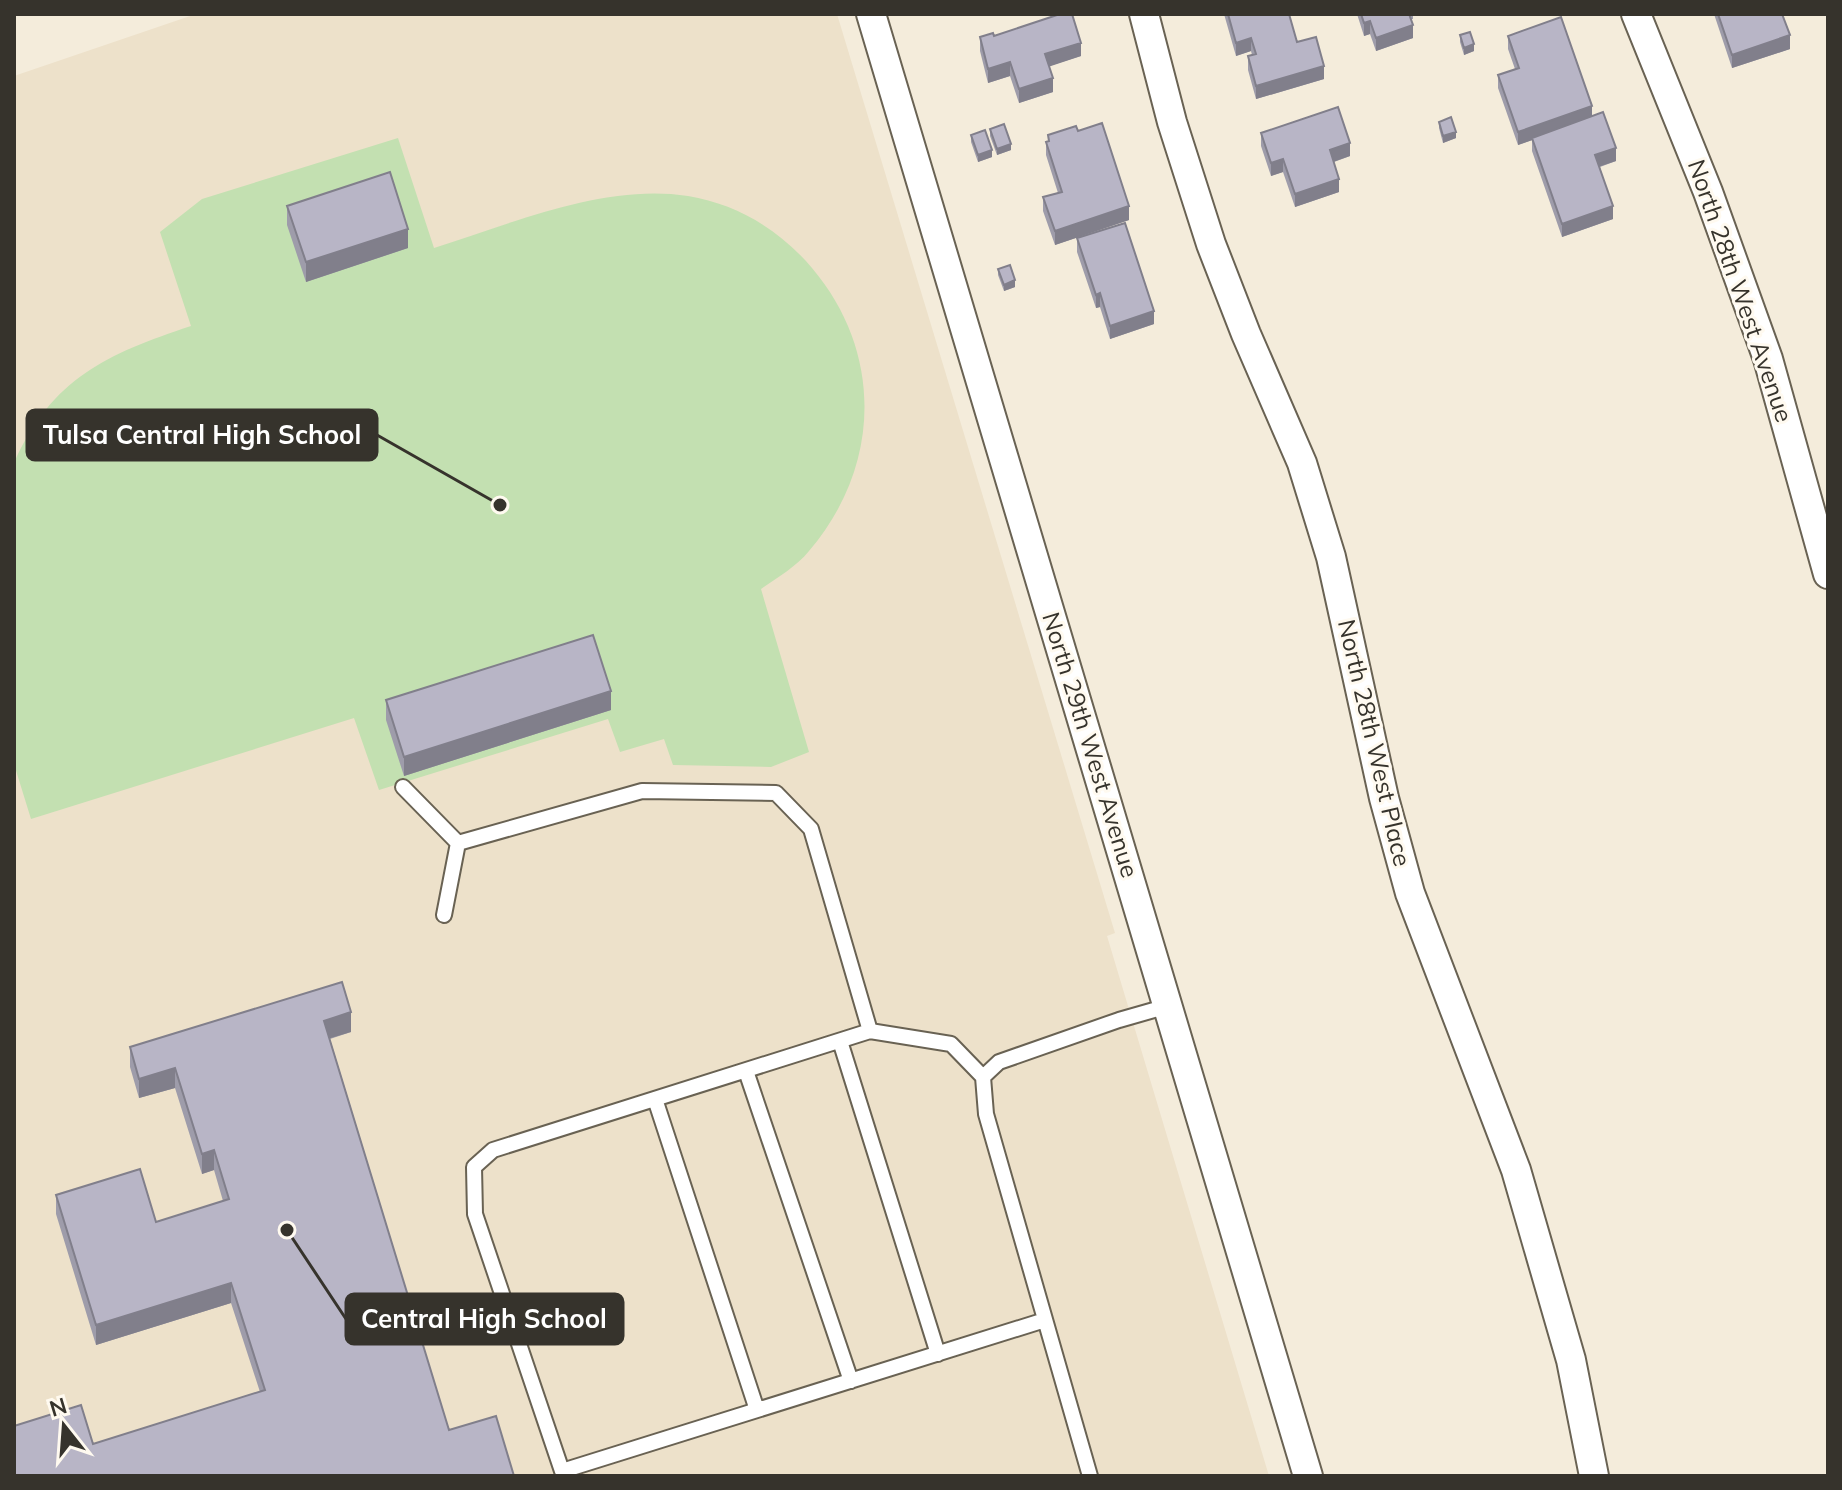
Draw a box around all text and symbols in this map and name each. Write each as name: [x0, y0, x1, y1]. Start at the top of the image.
street label: North 28th West Avenue: [1682, 155, 1800, 426]
callout: Tulsa Central High School: [27, 410, 377, 460]
text: Tulsa Central High School: [43, 418, 361, 451]
street label: North 29th West Avenue: [1036, 609, 1146, 881]
street label: North 28th West Place: [1332, 616, 1418, 869]
callout: Central High School: [346, 1294, 623, 1344]
text: Central High School: [361, 1302, 607, 1335]
north arrow: [24, 1386, 104, 1466]
text: N: [46, 1391, 70, 1423]

